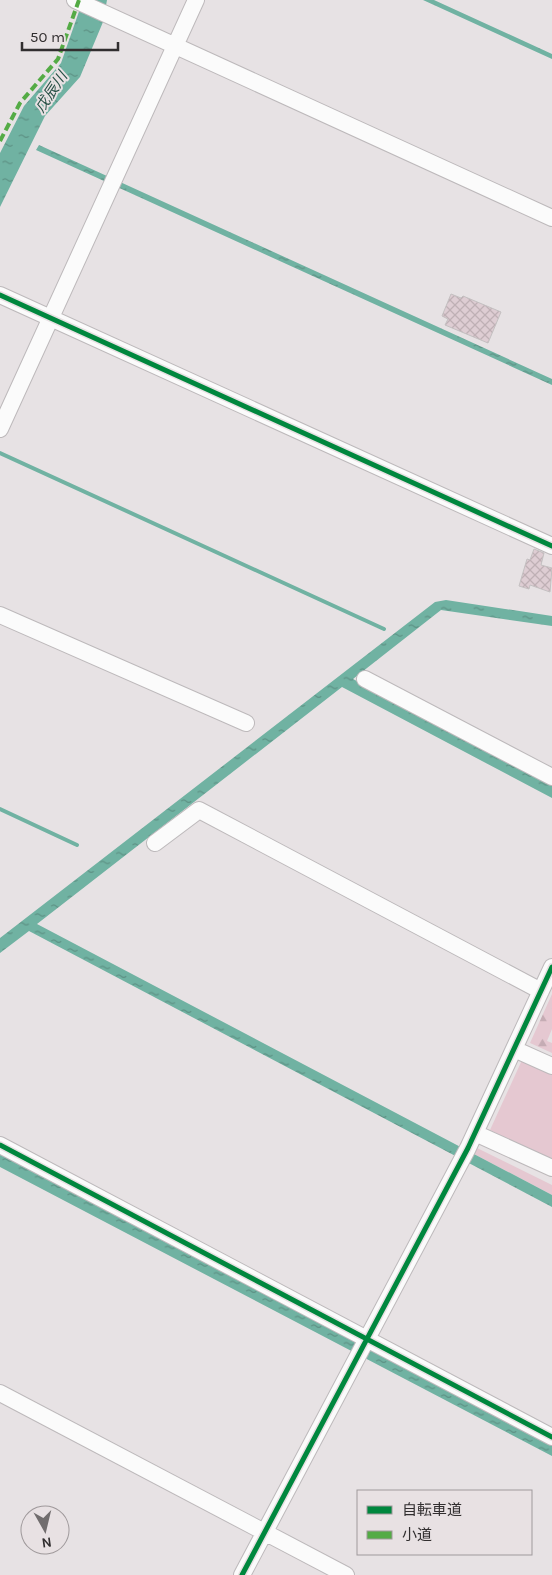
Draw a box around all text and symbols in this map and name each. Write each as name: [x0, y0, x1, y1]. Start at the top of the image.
scale bar: [22, 20, 119, 52]
text: 50 m: [30, 28, 65, 46]
water label: 戊辰川: [31, 67, 72, 116]
legend: [357, 1490, 532, 1555]
text: 自転車道: [402, 1501, 462, 1519]
north arrow: [20, 1505, 70, 1555]
text: 小道: [402, 1526, 432, 1544]
text: N: [41, 1533, 53, 1551]

